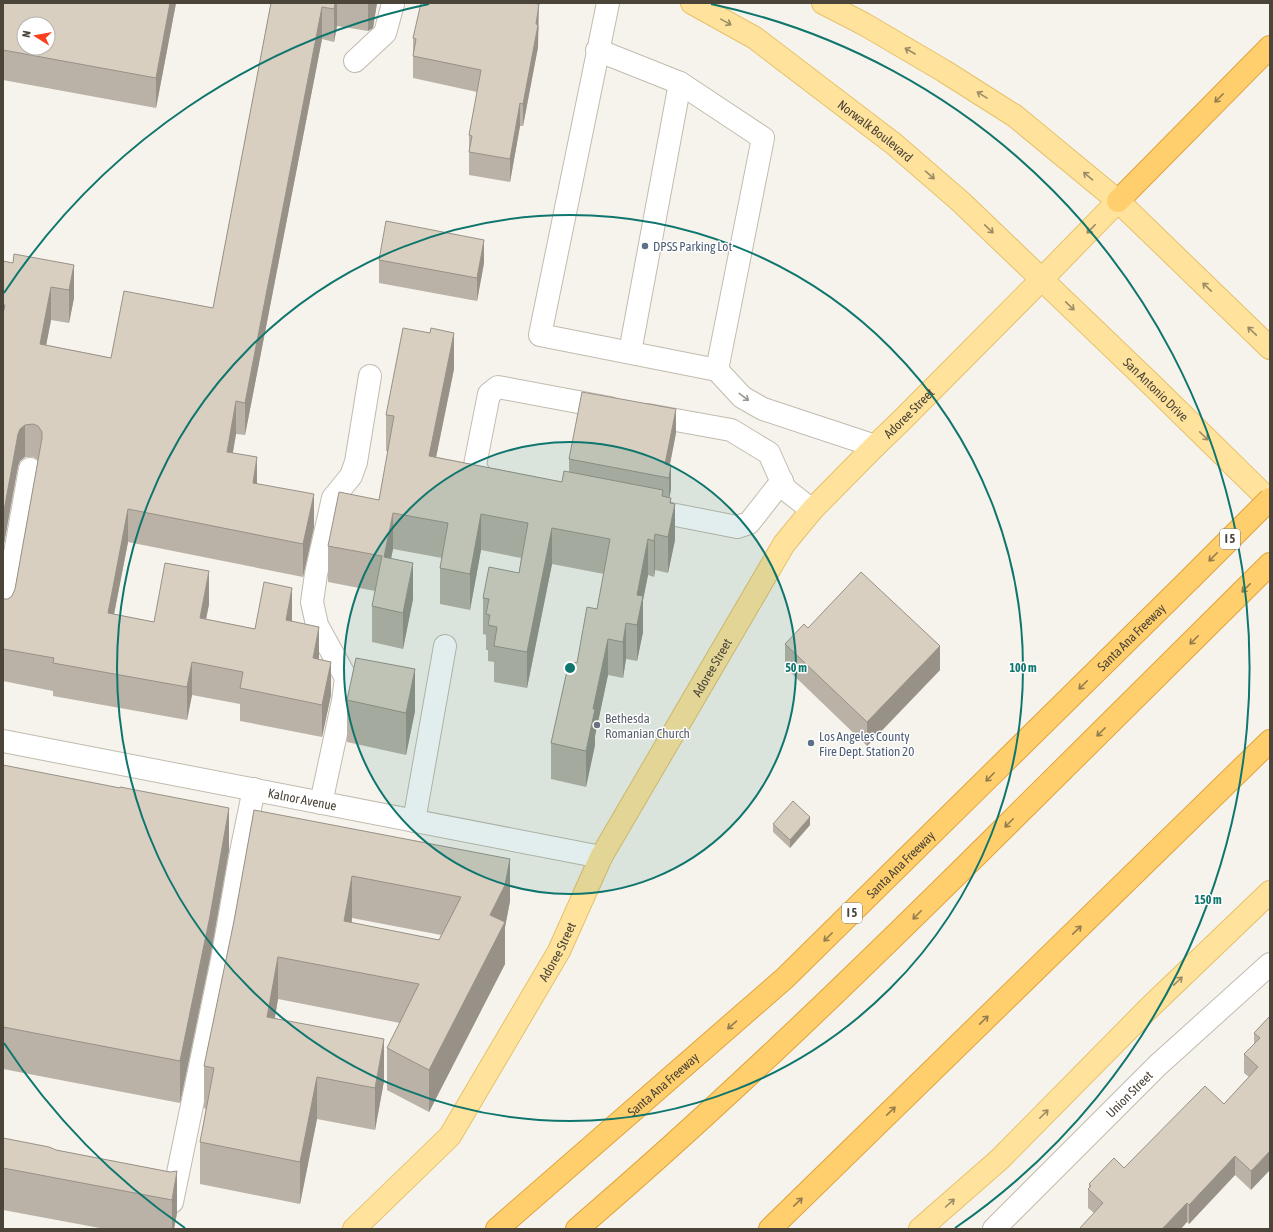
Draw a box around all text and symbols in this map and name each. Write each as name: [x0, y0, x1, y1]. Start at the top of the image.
north arrow: [16, 16, 56, 56]
one-way arrow: [720, 19, 732, 26]
text: N: [20, 30, 33, 38]
one-way arrow: [904, 47, 916, 55]
one-way arrow: [977, 91, 988, 99]
one-way arrow: [1214, 93, 1224, 103]
street label: Norwalk Boulevard: [835, 97, 916, 165]
one-way arrow: [925, 171, 936, 180]
one-way arrow: [1083, 172, 1093, 181]
one-way arrow: [984, 224, 994, 234]
one-way arrow: [1086, 224, 1096, 234]
place label: DPSS Parking Lot: [653, 239, 732, 254]
marker: DPSS Parking Lot: [640, 241, 650, 251]
one-way arrow: [1202, 282, 1212, 292]
one-way arrow: [1065, 301, 1075, 311]
one-way arrow: [1247, 326, 1257, 336]
street label: San Antonio Drive: [1120, 355, 1191, 425]
street label: Adoree Street: [881, 385, 937, 441]
one-way arrow: [739, 393, 750, 401]
one-way arrow: [1199, 431, 1209, 441]
road number: I 5: [1220, 529, 1240, 549]
one-way arrow: [1208, 552, 1218, 562]
one-way arrow: [1241, 583, 1251, 593]
street label: Santa Ana Freeway: [1094, 600, 1169, 674]
one-way arrow: [1189, 635, 1199, 645]
street label: Adoree Street: [690, 636, 735, 699]
centre of rings: [563, 661, 577, 675]
text: 50 m: [785, 661, 807, 675]
text: 100 m: [1009, 661, 1037, 675]
one-way arrow: [1078, 680, 1088, 690]
place label: Bethesda Romanian Church: [605, 711, 690, 741]
marker: Bethesda Romanian Church: [592, 720, 602, 730]
one-way arrow: [1096, 727, 1106, 737]
place label: Los Angeles County Fire Dept. Station 20: [819, 729, 914, 759]
marker: Los Angeles County Fire Dept. Station 20: [806, 738, 816, 748]
one-way arrow: [985, 772, 995, 781]
street label: Kalnor Avenue: [267, 786, 338, 814]
one-way arrow: [1004, 818, 1014, 828]
street label: Santa Ana Freeway: [864, 828, 938, 901]
text: 150 m: [1194, 893, 1222, 907]
road number: I 5: [842, 903, 862, 923]
one-way arrow: [912, 910, 922, 920]
street label: Adoree Street: [536, 920, 579, 984]
one-way arrow: [1072, 925, 1083, 934]
one-way arrow: [823, 932, 833, 941]
one-way arrow: [1172, 977, 1182, 986]
one-way arrow: [979, 1015, 989, 1025]
one-way arrow: [727, 1020, 737, 1029]
street label: Santa Ana Freeway: [625, 1049, 702, 1120]
street label: Union Street: [1103, 1068, 1156, 1121]
one-way arrow: [886, 1106, 896, 1116]
one-way arrow: [1039, 1109, 1049, 1119]
one-way arrow: [793, 1197, 803, 1207]
one-way arrow: [944, 1199, 954, 1208]

